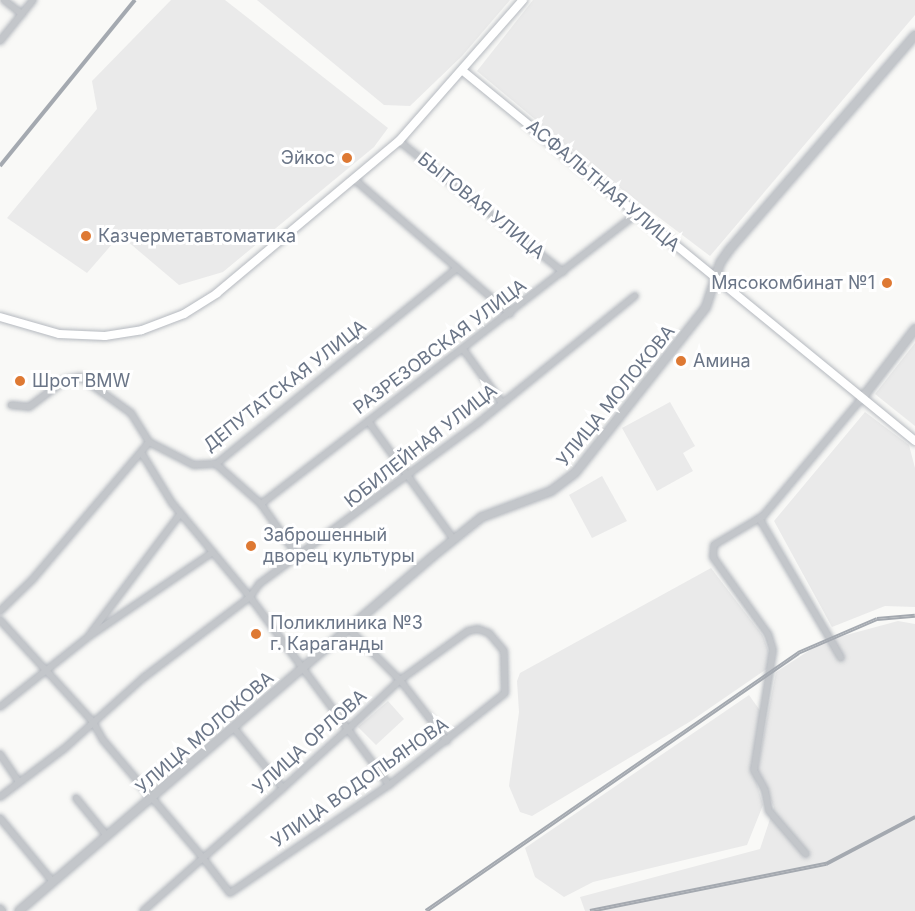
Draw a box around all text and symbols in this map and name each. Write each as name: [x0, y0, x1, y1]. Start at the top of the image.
street label: АСФАЛЬТНАЯ УЛИЦА: [522, 116, 684, 256]
place label: Эйкос: [281, 147, 335, 169]
street label: БЫТОВАЯ УЛИЦА: [413, 148, 549, 264]
marker: Эйкос: [340, 151, 354, 165]
place label: Казчерметавтоматика: [98, 225, 296, 247]
marker: Казчерметавтоматика: [79, 229, 93, 243]
place label: Мясокомбинат №1: [711, 272, 875, 294]
street label: РАЗРЕЗОВСКАЯ УЛИЦА: [349, 275, 531, 419]
marker: Мясокомбинат №1: [880, 276, 894, 290]
street label: ДЕПУТАТСКАЯ УЛИЦА: [199, 316, 371, 456]
street label: УЛИЦА МОЛОКОВА: [552, 321, 680, 471]
place label: Амина: [693, 350, 751, 372]
marker: Амина: [674, 354, 688, 368]
place label: Шрот BMW: [32, 370, 130, 392]
marker: Шрот BMW: [13, 374, 27, 388]
street label: ЮБИЛЕЙНАЯ УЛИЦА: [340, 380, 502, 512]
place label: Заброшенный дворец культуры: [263, 525, 415, 568]
marker: Заброшенный дворец культуры: [244, 539, 258, 553]
place label: Поликлиника №3 г. Караганды: [270, 613, 423, 656]
marker: Поликлиника №3 г. Караганды: [247, 625, 265, 643]
street label: УЛИЦА МОЛОКОВА: [132, 667, 278, 799]
street label: УЛИЦА ОРЛОВА: [249, 685, 371, 799]
street label: УЛИЦА ВОДОПЬЯНОВА: [267, 714, 453, 852]

